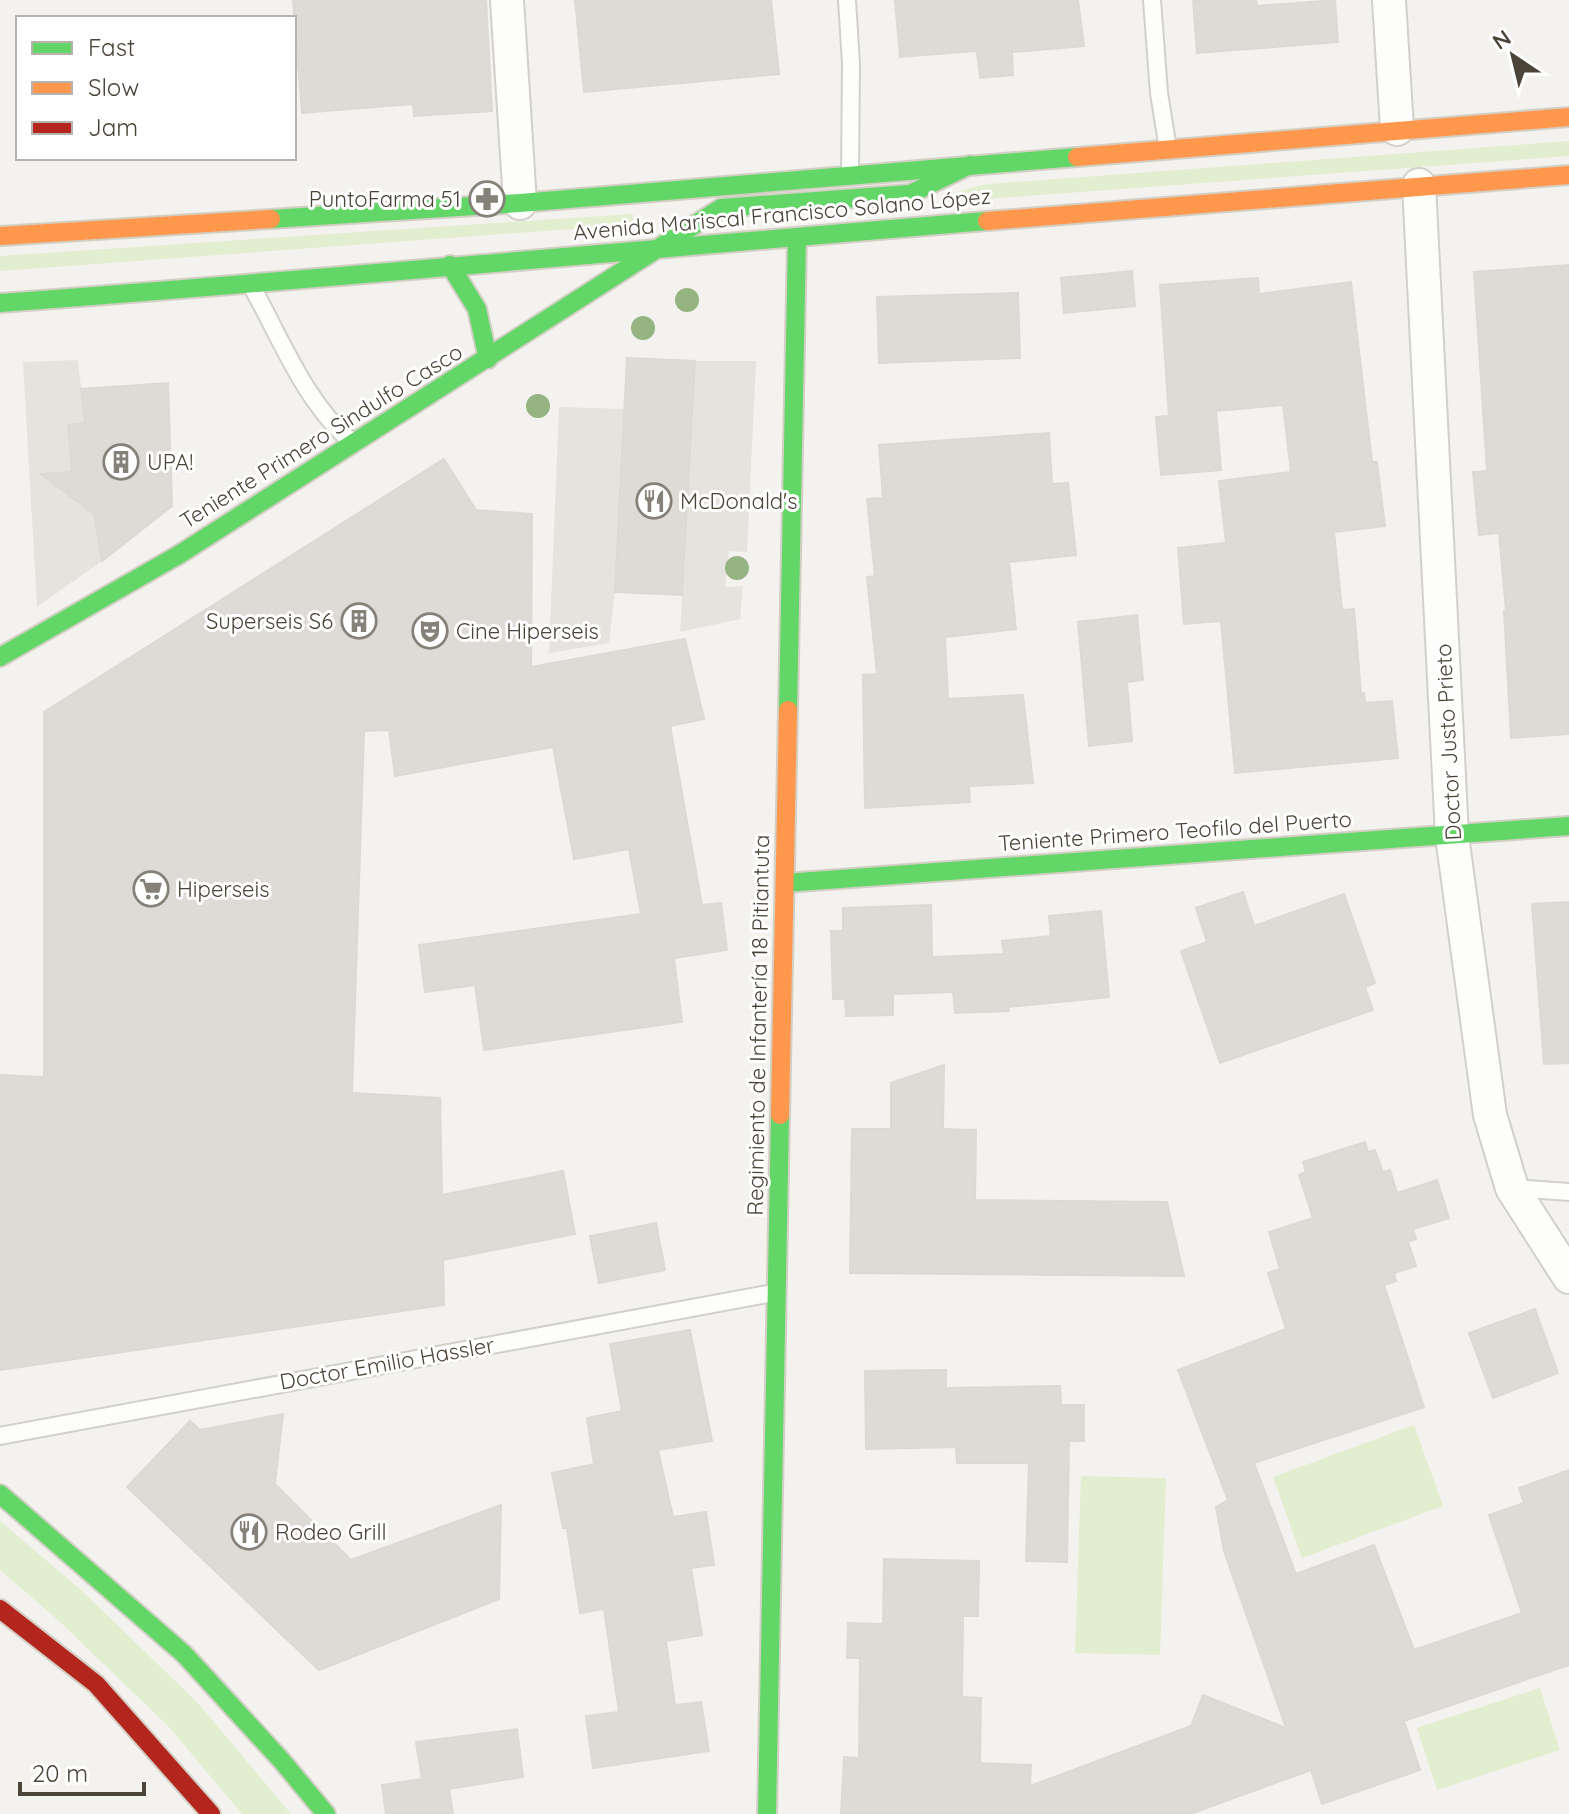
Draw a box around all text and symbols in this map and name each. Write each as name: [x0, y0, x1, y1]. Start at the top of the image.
legend: [16, 16, 296, 160]
north arrow: [1473, 16, 1553, 96]
text: N: [1487, 24, 1516, 56]
text: Fast: [88, 32, 135, 62]
text: Slow: [88, 72, 139, 102]
text: Jam: [88, 112, 138, 142]
pharmacy icon: PuntoFarma 51: [468, 180, 506, 218]
street label: Avenida Mariscal Francisco Solano López: [572, 182, 992, 246]
place label: PuntoFarma 51: [309, 185, 461, 213]
street label: Teniente Primero Sindulfo Casco: [175, 337, 467, 535]
building icon: UPA!: [102, 443, 140, 481]
place label: UPA!: [147, 448, 193, 476]
restaurant icon: McDonald's: [635, 482, 673, 520]
place label: McDonald's: [680, 487, 798, 515]
building icon: Superseis S6: [340, 602, 378, 640]
place label: Superseis S6: [206, 607, 333, 635]
theatre icon: Cine Hiperseis: [411, 612, 449, 650]
place label: Cine Hiperseis: [456, 617, 599, 645]
street label: Doctor Justo Prieto: [1429, 643, 1467, 841]
street label: Teniente Primero Teofilo del Puerto: [997, 805, 1353, 857]
street label: Regimiento de Infantería 18 Pitiantuta: [741, 834, 775, 1216]
supermarket icon: Hiperseis: [132, 870, 170, 908]
place label: Hiperseis: [177, 875, 270, 903]
street label: Doctor Emilio Hassler: [277, 1330, 497, 1396]
restaurant icon: Rodeo Grill: [230, 1513, 268, 1551]
place label: Rodeo Grill: [275, 1518, 387, 1546]
scale bar: [20, 1746, 144, 1796]
text: 20 m: [32, 1758, 88, 1788]

